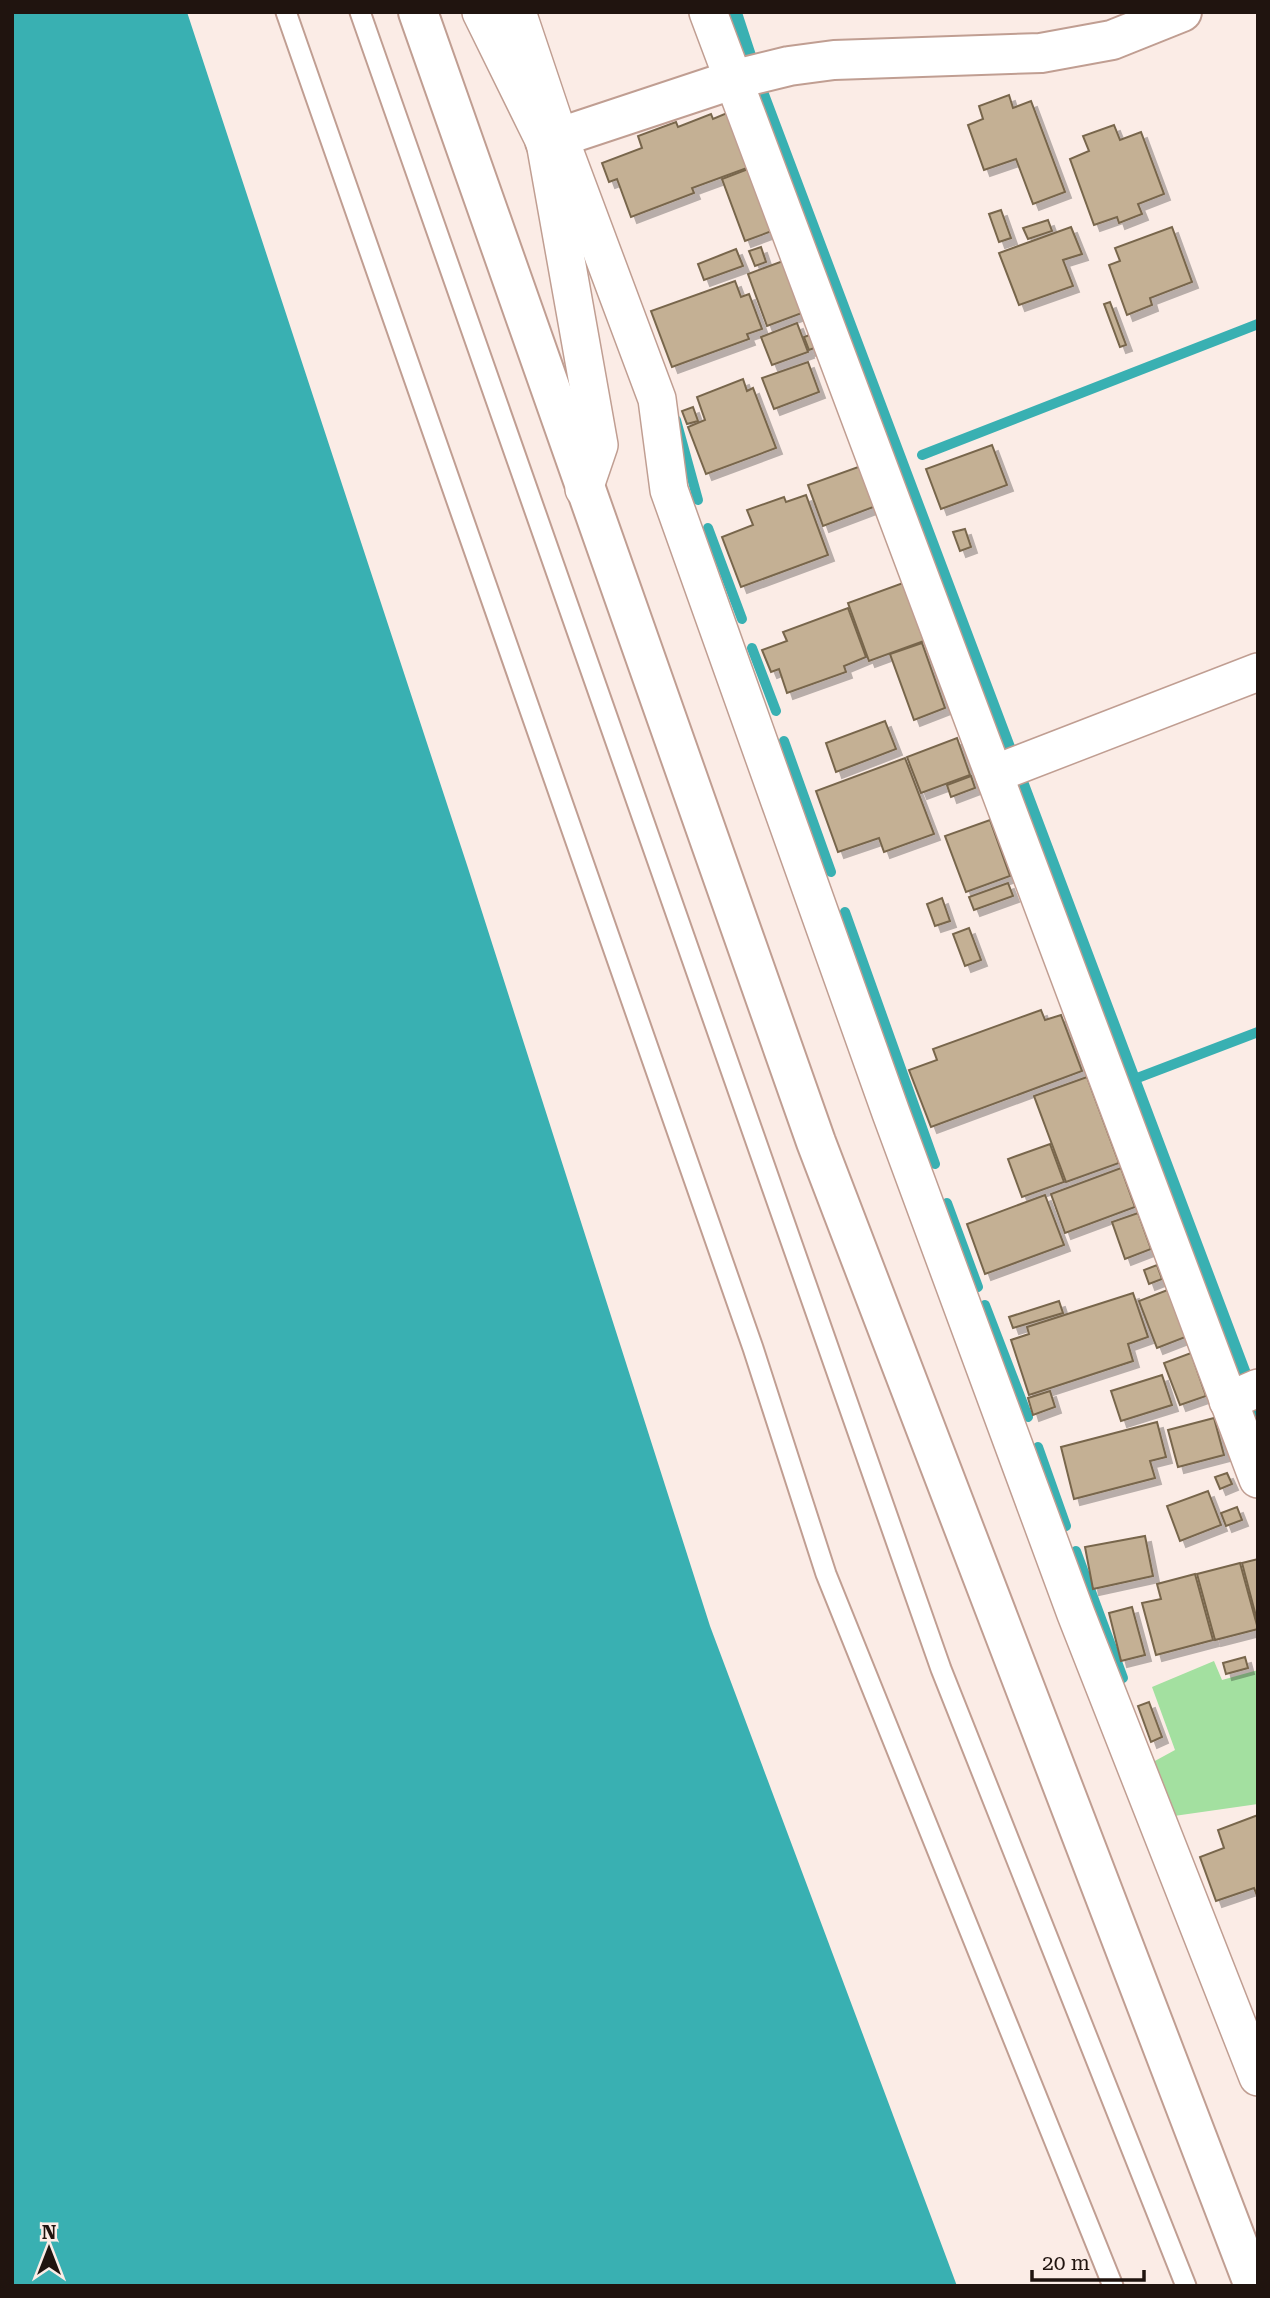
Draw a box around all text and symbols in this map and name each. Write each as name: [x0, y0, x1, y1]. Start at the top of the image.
north arrow: [14, 2214, 84, 2284]
text: N: [42, 2221, 57, 2244]
scale bar: [1032, 2238, 1144, 2282]
text: 20 m: [1042, 2251, 1090, 2275]

